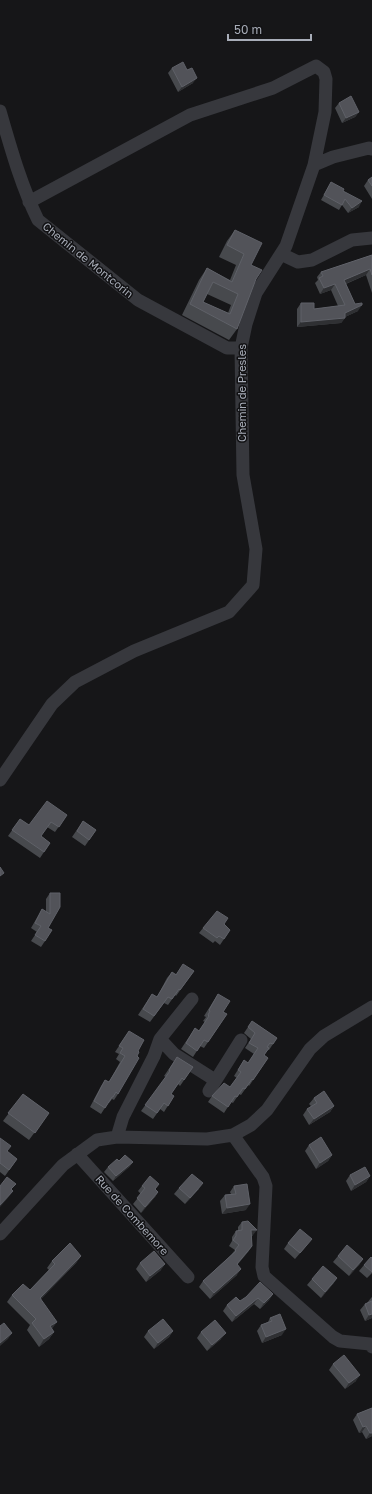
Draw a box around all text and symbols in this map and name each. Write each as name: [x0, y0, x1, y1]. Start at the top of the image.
scale bar: [228, 16, 311, 42]
text: 50 m: [234, 22, 262, 37]
street label: Chemin de Montcorin: [41, 219, 136, 300]
street label: Chemin de Presles: [235, 344, 248, 442]
street label: Rue de Combemore: [93, 1172, 172, 1257]

